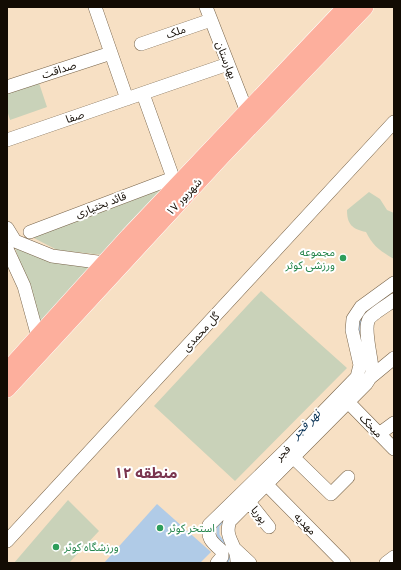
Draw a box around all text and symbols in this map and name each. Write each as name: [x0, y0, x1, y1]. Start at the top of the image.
street label: ملک: [165, 23, 188, 41]
street label: بهارستان: [213, 40, 239, 81]
street label: صداقت: [40, 58, 78, 82]
street label: صفا: [64, 108, 86, 126]
street label: ۱۷ شهریور: [164, 175, 205, 218]
street label: قائد بختیاری: [74, 189, 128, 221]
place label: مجموعه ورزشی کوثر: [285, 246, 335, 272]
marker: مجموعه ورزشی کوثر: [338, 253, 348, 263]
street label: گل محمدی: [180, 309, 223, 354]
water label: نهر فجر: [288, 406, 324, 442]
street label: میخک: [357, 412, 385, 441]
street label: فجر: [272, 443, 293, 464]
district label: منطقه ۱۲: [114, 464, 178, 482]
street label: پوریا: [247, 504, 270, 527]
street label: مهدیه: [291, 510, 319, 538]
place label: استخر کوثر: [167, 522, 215, 535]
marker: استخر کوثر: [155, 523, 165, 533]
place label: ورزشگاه کوثر: [63, 541, 119, 554]
marker: ورزشگاه کوثر: [51, 542, 61, 552]

